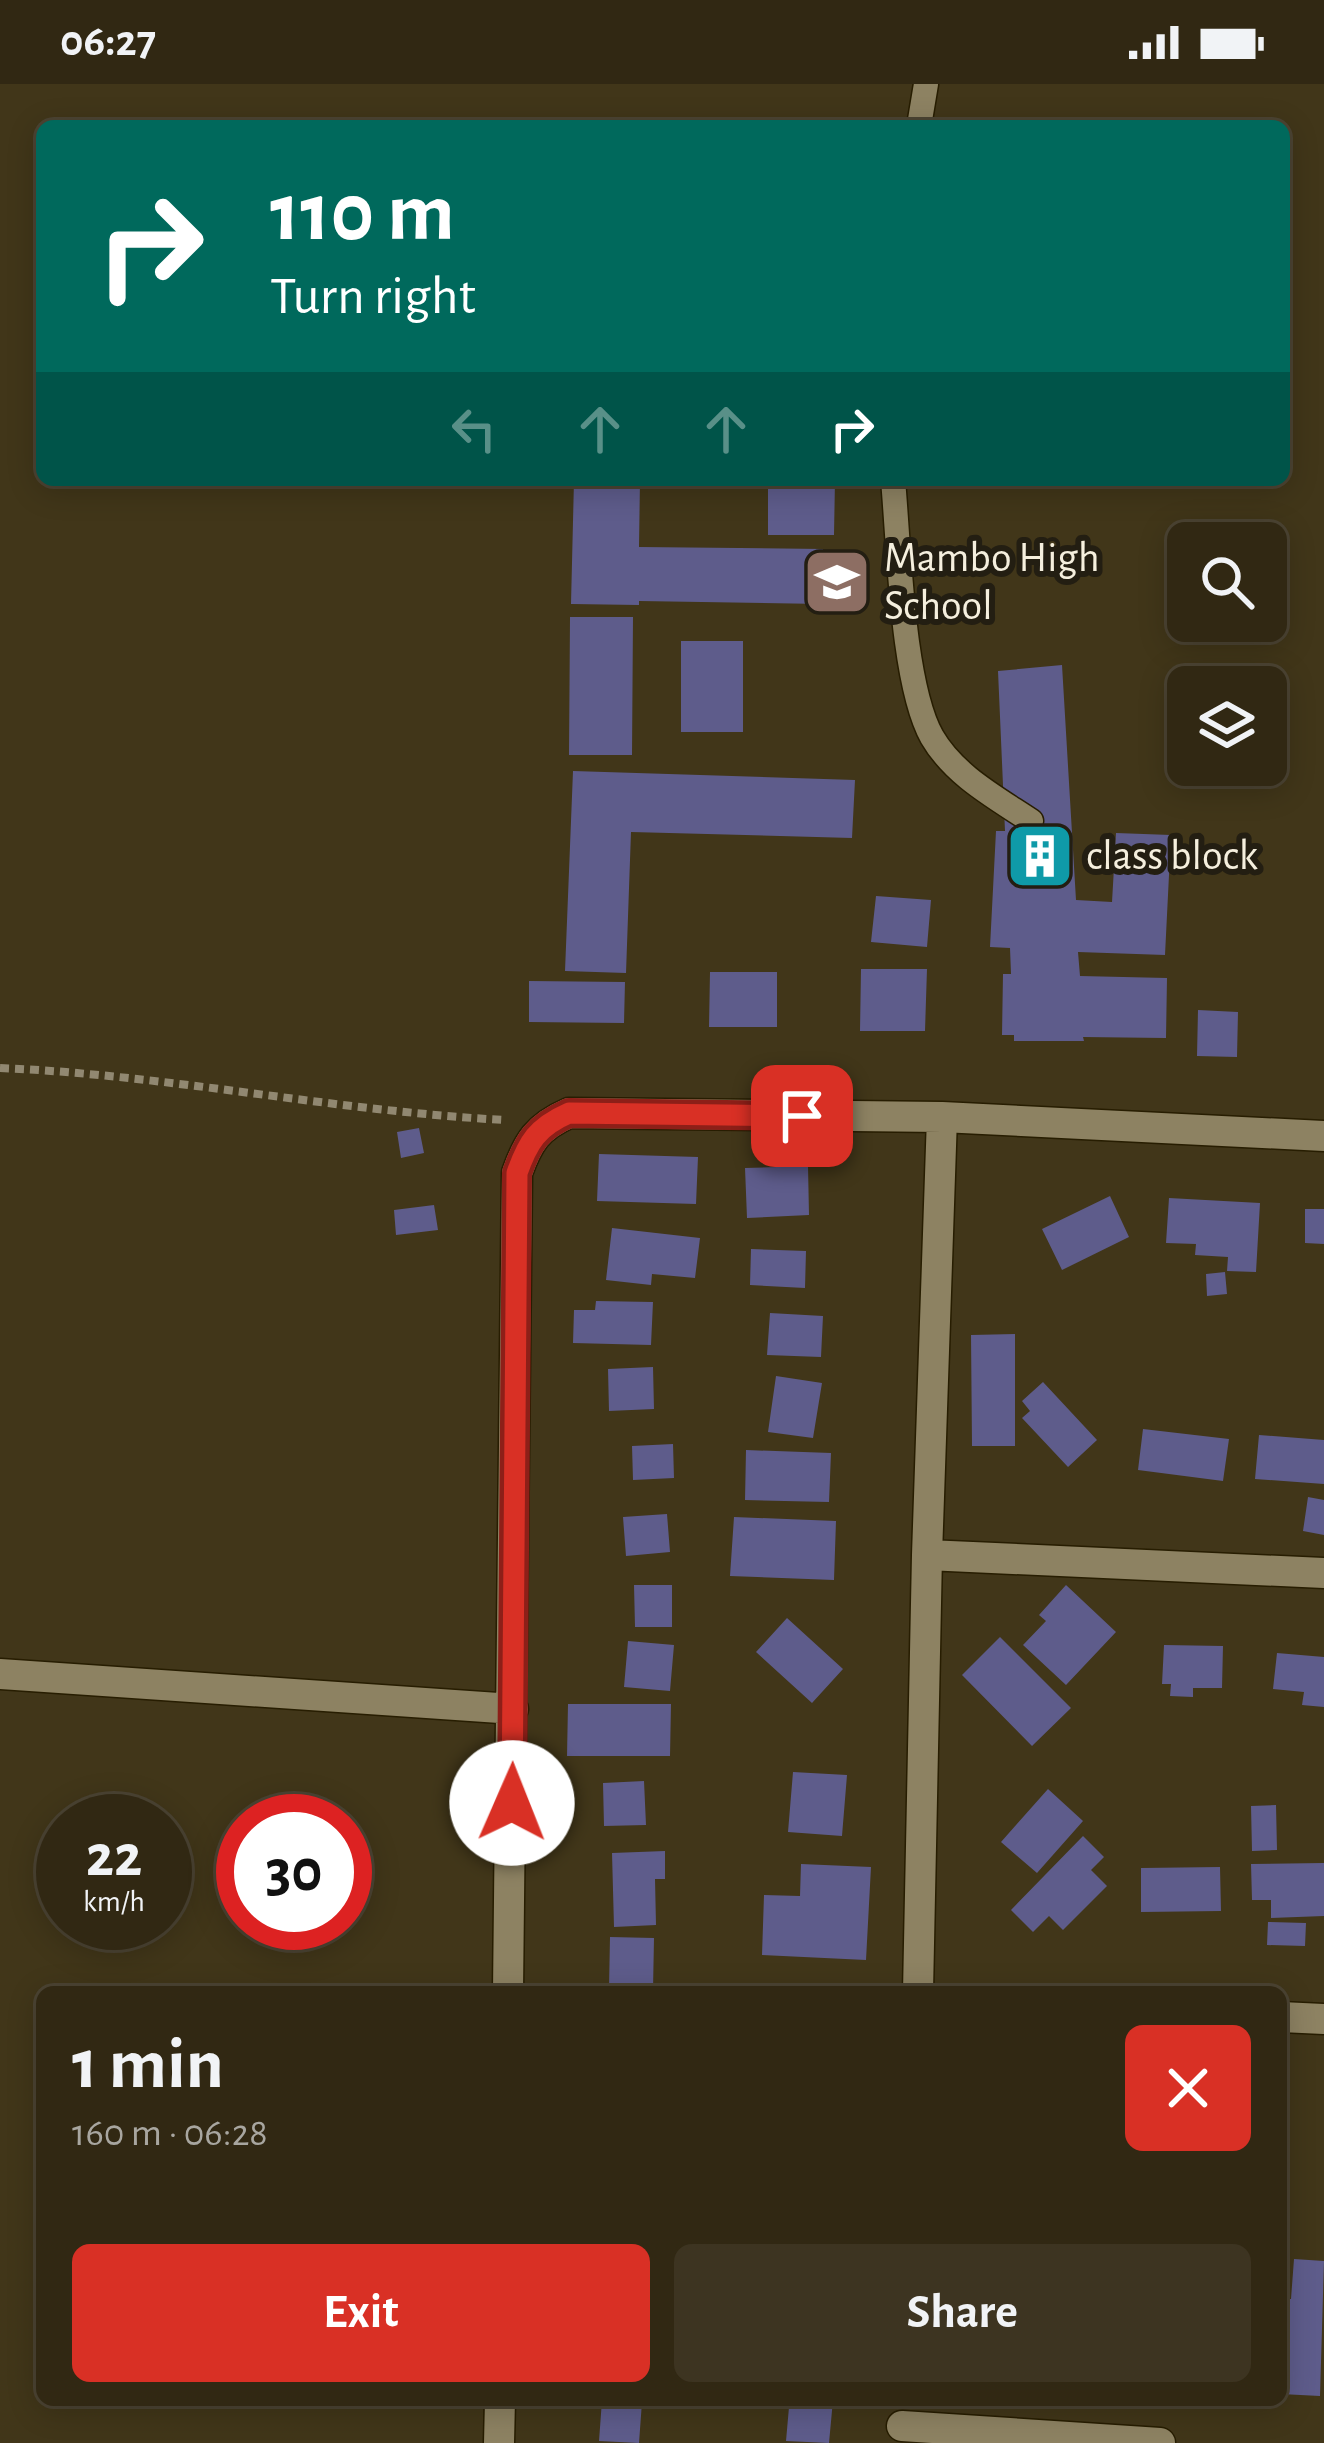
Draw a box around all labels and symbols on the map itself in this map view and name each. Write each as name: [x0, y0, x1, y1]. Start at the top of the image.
place label: Mambo High School: [884, 537, 1100, 627]
school or university icon: Mambo High School: [802, 547, 872, 617]
building icon: class block: [1005, 821, 1075, 891]
place label: class block: [1086, 835, 1258, 877]
pin: [751, 1065, 853, 1167]
position arrow: [449, 1740, 575, 1866]
speed limit sign: 30: [216, 1794, 372, 1950]

